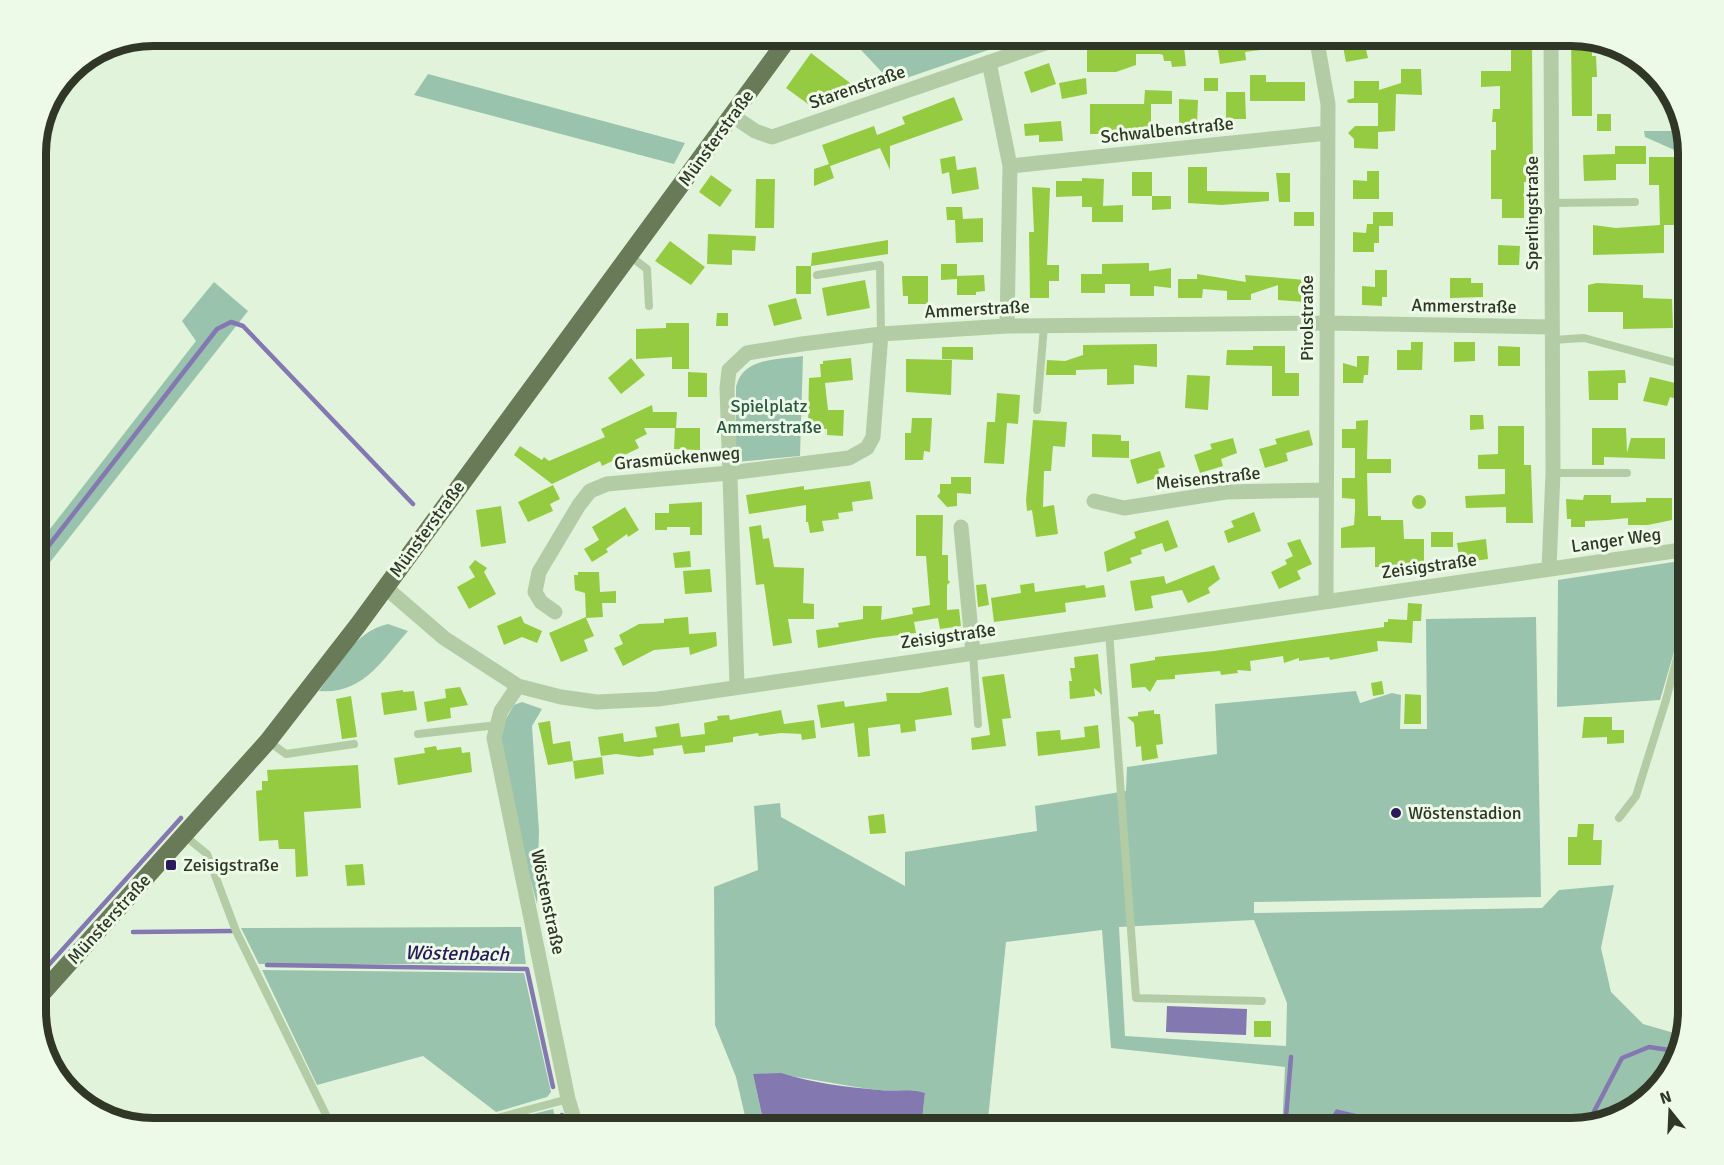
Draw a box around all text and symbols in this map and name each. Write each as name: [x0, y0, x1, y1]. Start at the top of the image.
street label: Starenstraße: [806, 60, 908, 114]
street label: Münsterstraße: [674, 85, 758, 191]
street label: Schwalbenstraße: [1099, 112, 1235, 148]
street label: Sperlingstraße: [1521, 156, 1543, 270]
street label: Pirolstraße: [1296, 275, 1318, 361]
street label: Ammerstraße: [1411, 294, 1517, 318]
street label: Ammerstraße: [924, 295, 1030, 323]
park label: Spielplatz Ammerstraße: [716, 395, 822, 438]
street label: Grasmückenweg: [613, 442, 741, 474]
street label: Meisenstraße: [1155, 462, 1261, 494]
street label: Münsterstraße: [385, 476, 469, 582]
street label: Langer Weg: [1570, 523, 1662, 557]
street label: Zeisigstraße: [1380, 548, 1478, 584]
street label: Zeisigstraße: [899, 618, 997, 654]
place label: Wöstenstadion: [1408, 802, 1522, 824]
marker: Wöstenstadion: [1389, 806, 1403, 820]
street label: Wöstenstraße: [526, 847, 570, 957]
place label: Zeisigstraße: [183, 854, 279, 876]
marker: Zeisigstraße: [164, 858, 178, 872]
street label: Münsterstraße: [63, 869, 155, 969]
water label: Wöstenbach: [405, 940, 510, 967]
north arrow: [1640, 1081, 1700, 1141]
text: N: [1657, 1086, 1674, 1109]

